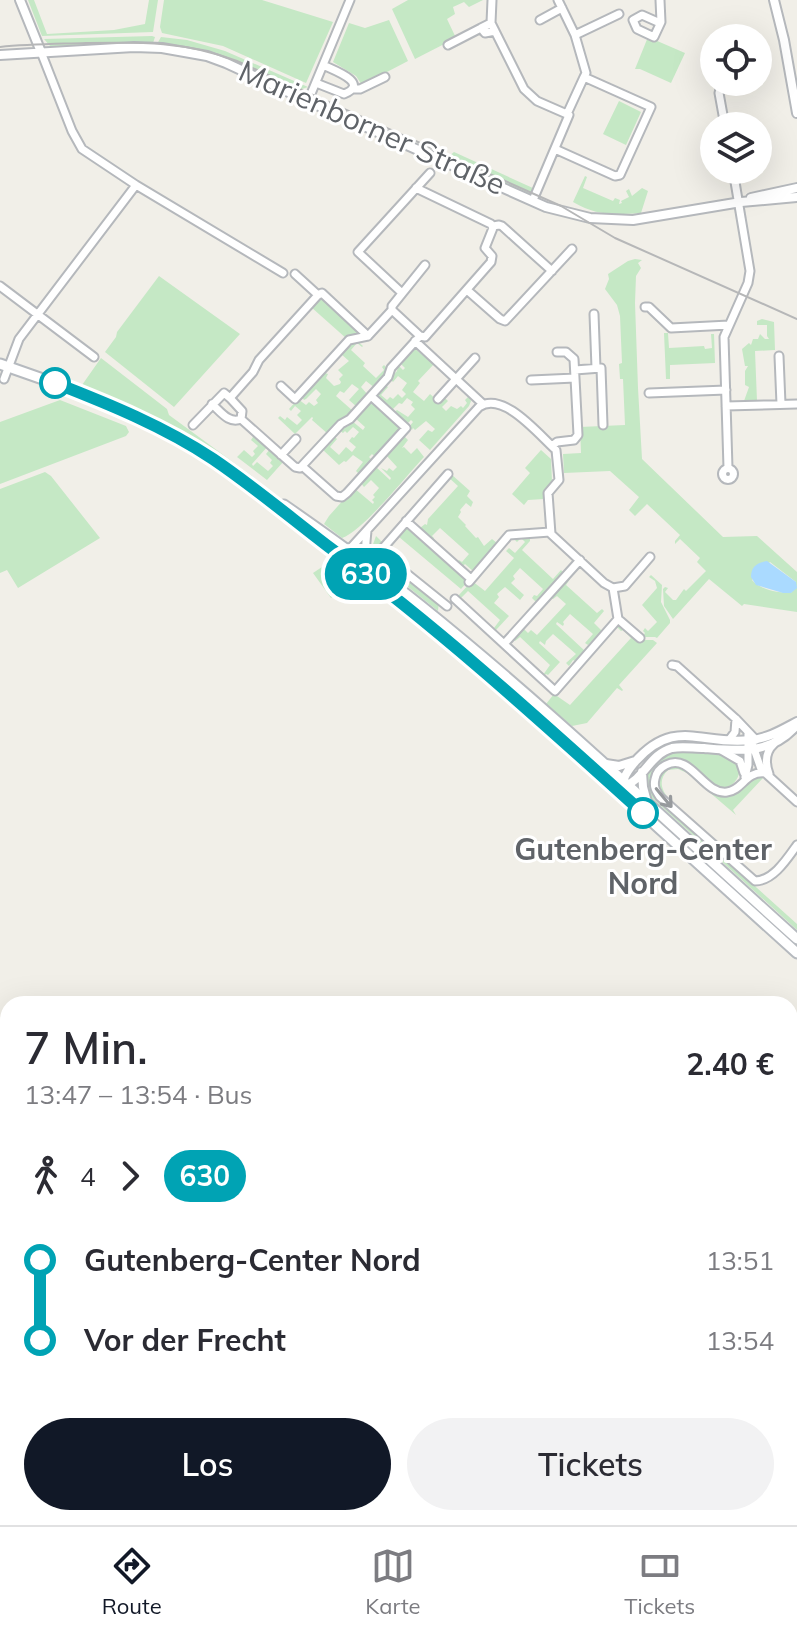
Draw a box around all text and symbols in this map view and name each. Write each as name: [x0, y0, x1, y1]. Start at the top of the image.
map controls: [700, 24, 772, 184]
button: locate: [700, 24, 772, 96]
street label: Marienborner Straße: [233, 51, 511, 203]
button: layers: [700, 112, 772, 184]
unlabelled marker: [40, 368, 70, 398]
line badge: 630: [320, 548, 412, 600]
text: 630: [341, 556, 391, 591]
one-way arrow: [655, 787, 673, 807]
marker: Gutenberg-Center Nord: [628, 798, 658, 828]
place label: Gutenberg-Center Nord: [514, 830, 772, 902]
text: 7 Min.: [24, 1020, 148, 1075]
text: 2.40 €: [686, 1045, 774, 1083]
text: 13:47 – 13:54 · Bus: [24, 1078, 253, 1111]
icon: walk: [24, 1154, 68, 1198]
icon: forward: [108, 1154, 152, 1198]
text: 630: [180, 1158, 230, 1193]
text: 4: [80, 1160, 96, 1193]
text: Gutenberg-Center Nord: [84, 1241, 420, 1279]
text: 13:51: [706, 1244, 774, 1277]
text: Vor der Frecht: [84, 1321, 286, 1359]
text: 13:54: [706, 1324, 774, 1357]
button: Los: [24, 1418, 391, 1510]
button: Tickets: [407, 1418, 774, 1510]
tab: Route: [102, 1544, 162, 1620]
tab: Karte: [365, 1544, 421, 1620]
tab: Tickets: [624, 1544, 695, 1620]

